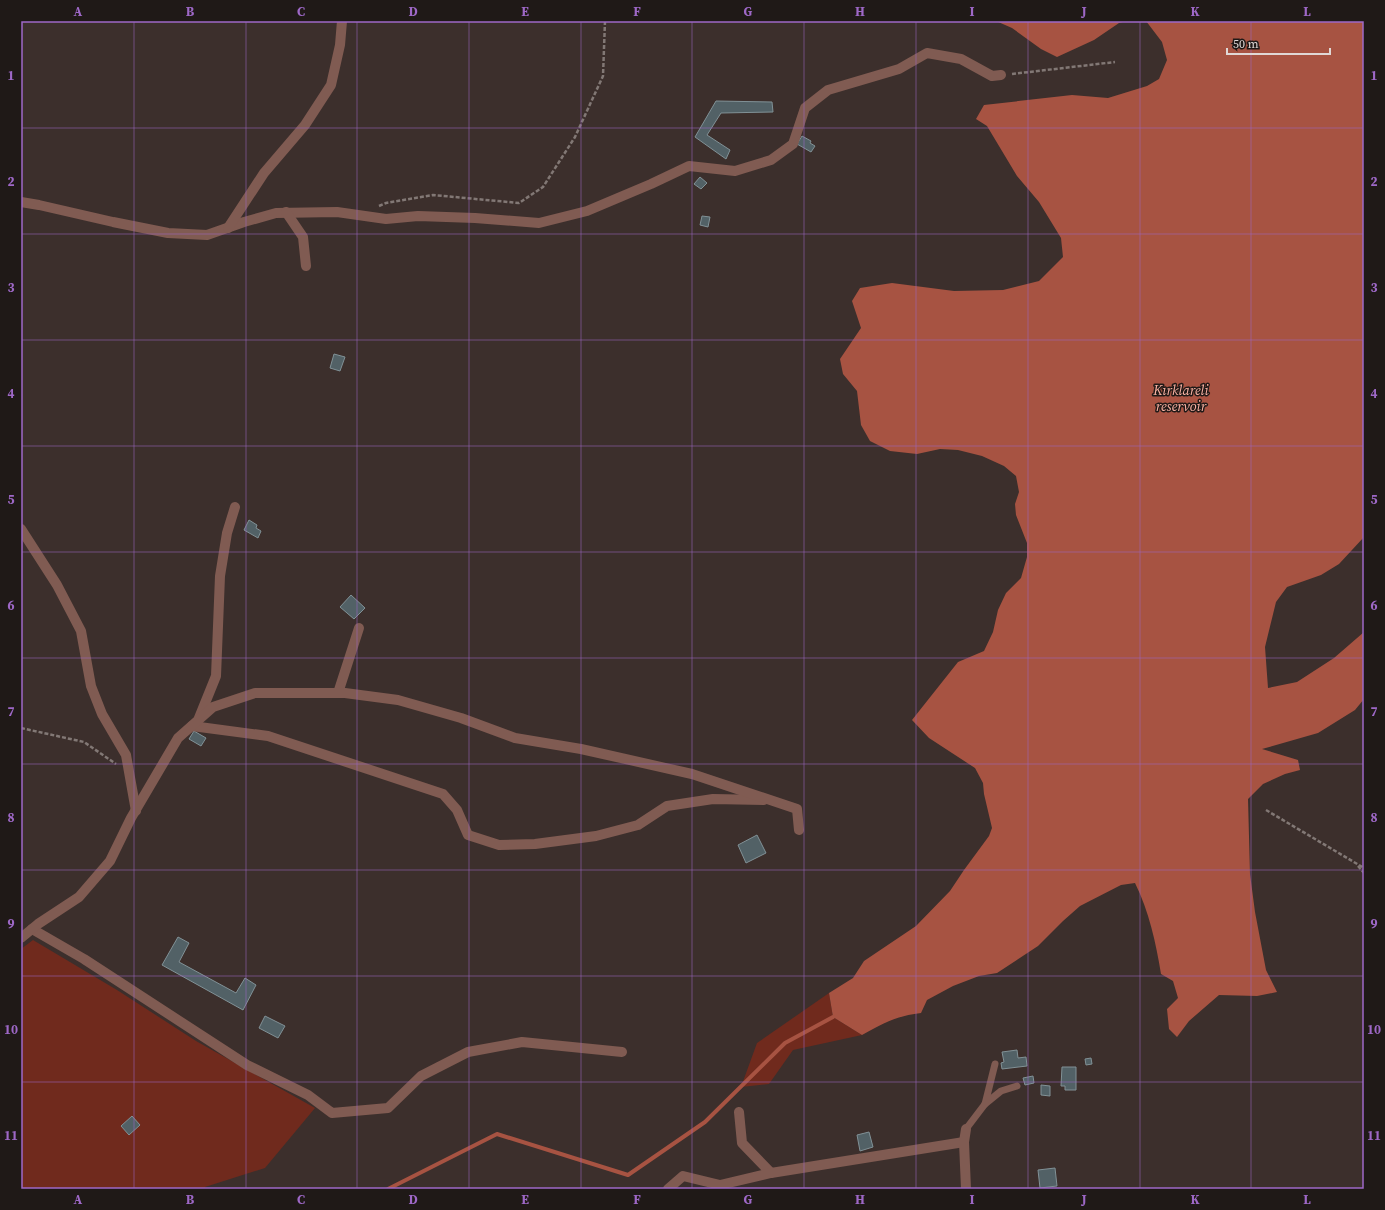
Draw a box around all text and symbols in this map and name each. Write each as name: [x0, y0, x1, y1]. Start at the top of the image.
text: A: [74, 3, 83, 20]
text: B: [186, 3, 195, 20]
text: C: [297, 3, 305, 20]
text: D: [408, 3, 418, 20]
text: E: [521, 3, 529, 20]
text: F: [633, 3, 641, 20]
text: G: [744, 3, 753, 20]
text: H: [855, 3, 865, 20]
text: I: [969, 3, 975, 20]
text: J: [1080, 3, 1087, 20]
text: K: [1190, 3, 1200, 20]
text: L: [1303, 3, 1311, 20]
scale bar: [1227, 30, 1330, 56]
text: 50 m: [1233, 36, 1259, 52]
text: 1: [7, 67, 15, 84]
text: 1: [1370, 67, 1378, 84]
text: 2: [7, 173, 15, 190]
text: 2: [1370, 173, 1378, 190]
text: 3: [7, 279, 15, 296]
text: 3: [1370, 279, 1378, 296]
water label: Kırklareli reservoir: [1152, 380, 1209, 416]
text: 4: [7, 385, 15, 402]
text: 4: [1370, 385, 1378, 402]
text: 5: [7, 491, 15, 508]
text: 5: [1370, 491, 1378, 508]
text: 6: [7, 597, 15, 614]
text: 6: [1370, 597, 1378, 614]
text: 7: [7, 703, 15, 720]
text: 7: [1370, 703, 1378, 720]
text: 8: [7, 809, 15, 826]
text: 8: [1370, 809, 1378, 826]
text: 9: [7, 915, 15, 932]
text: 9: [1370, 915, 1378, 932]
text: 10: [4, 1021, 18, 1038]
text: 10: [1367, 1021, 1381, 1038]
text: 11: [4, 1127, 18, 1144]
text: 11: [1367, 1127, 1381, 1144]
text: A: [74, 1191, 83, 1208]
text: B: [186, 1191, 195, 1208]
text: C: [297, 1191, 305, 1208]
text: D: [408, 1191, 418, 1208]
text: E: [521, 1191, 529, 1208]
text: F: [633, 1191, 641, 1208]
text: G: [744, 1191, 753, 1208]
text: H: [855, 1191, 865, 1208]
text: I: [969, 1191, 975, 1208]
text: J: [1080, 1191, 1087, 1208]
text: K: [1190, 1191, 1200, 1208]
text: L: [1303, 1191, 1311, 1208]

